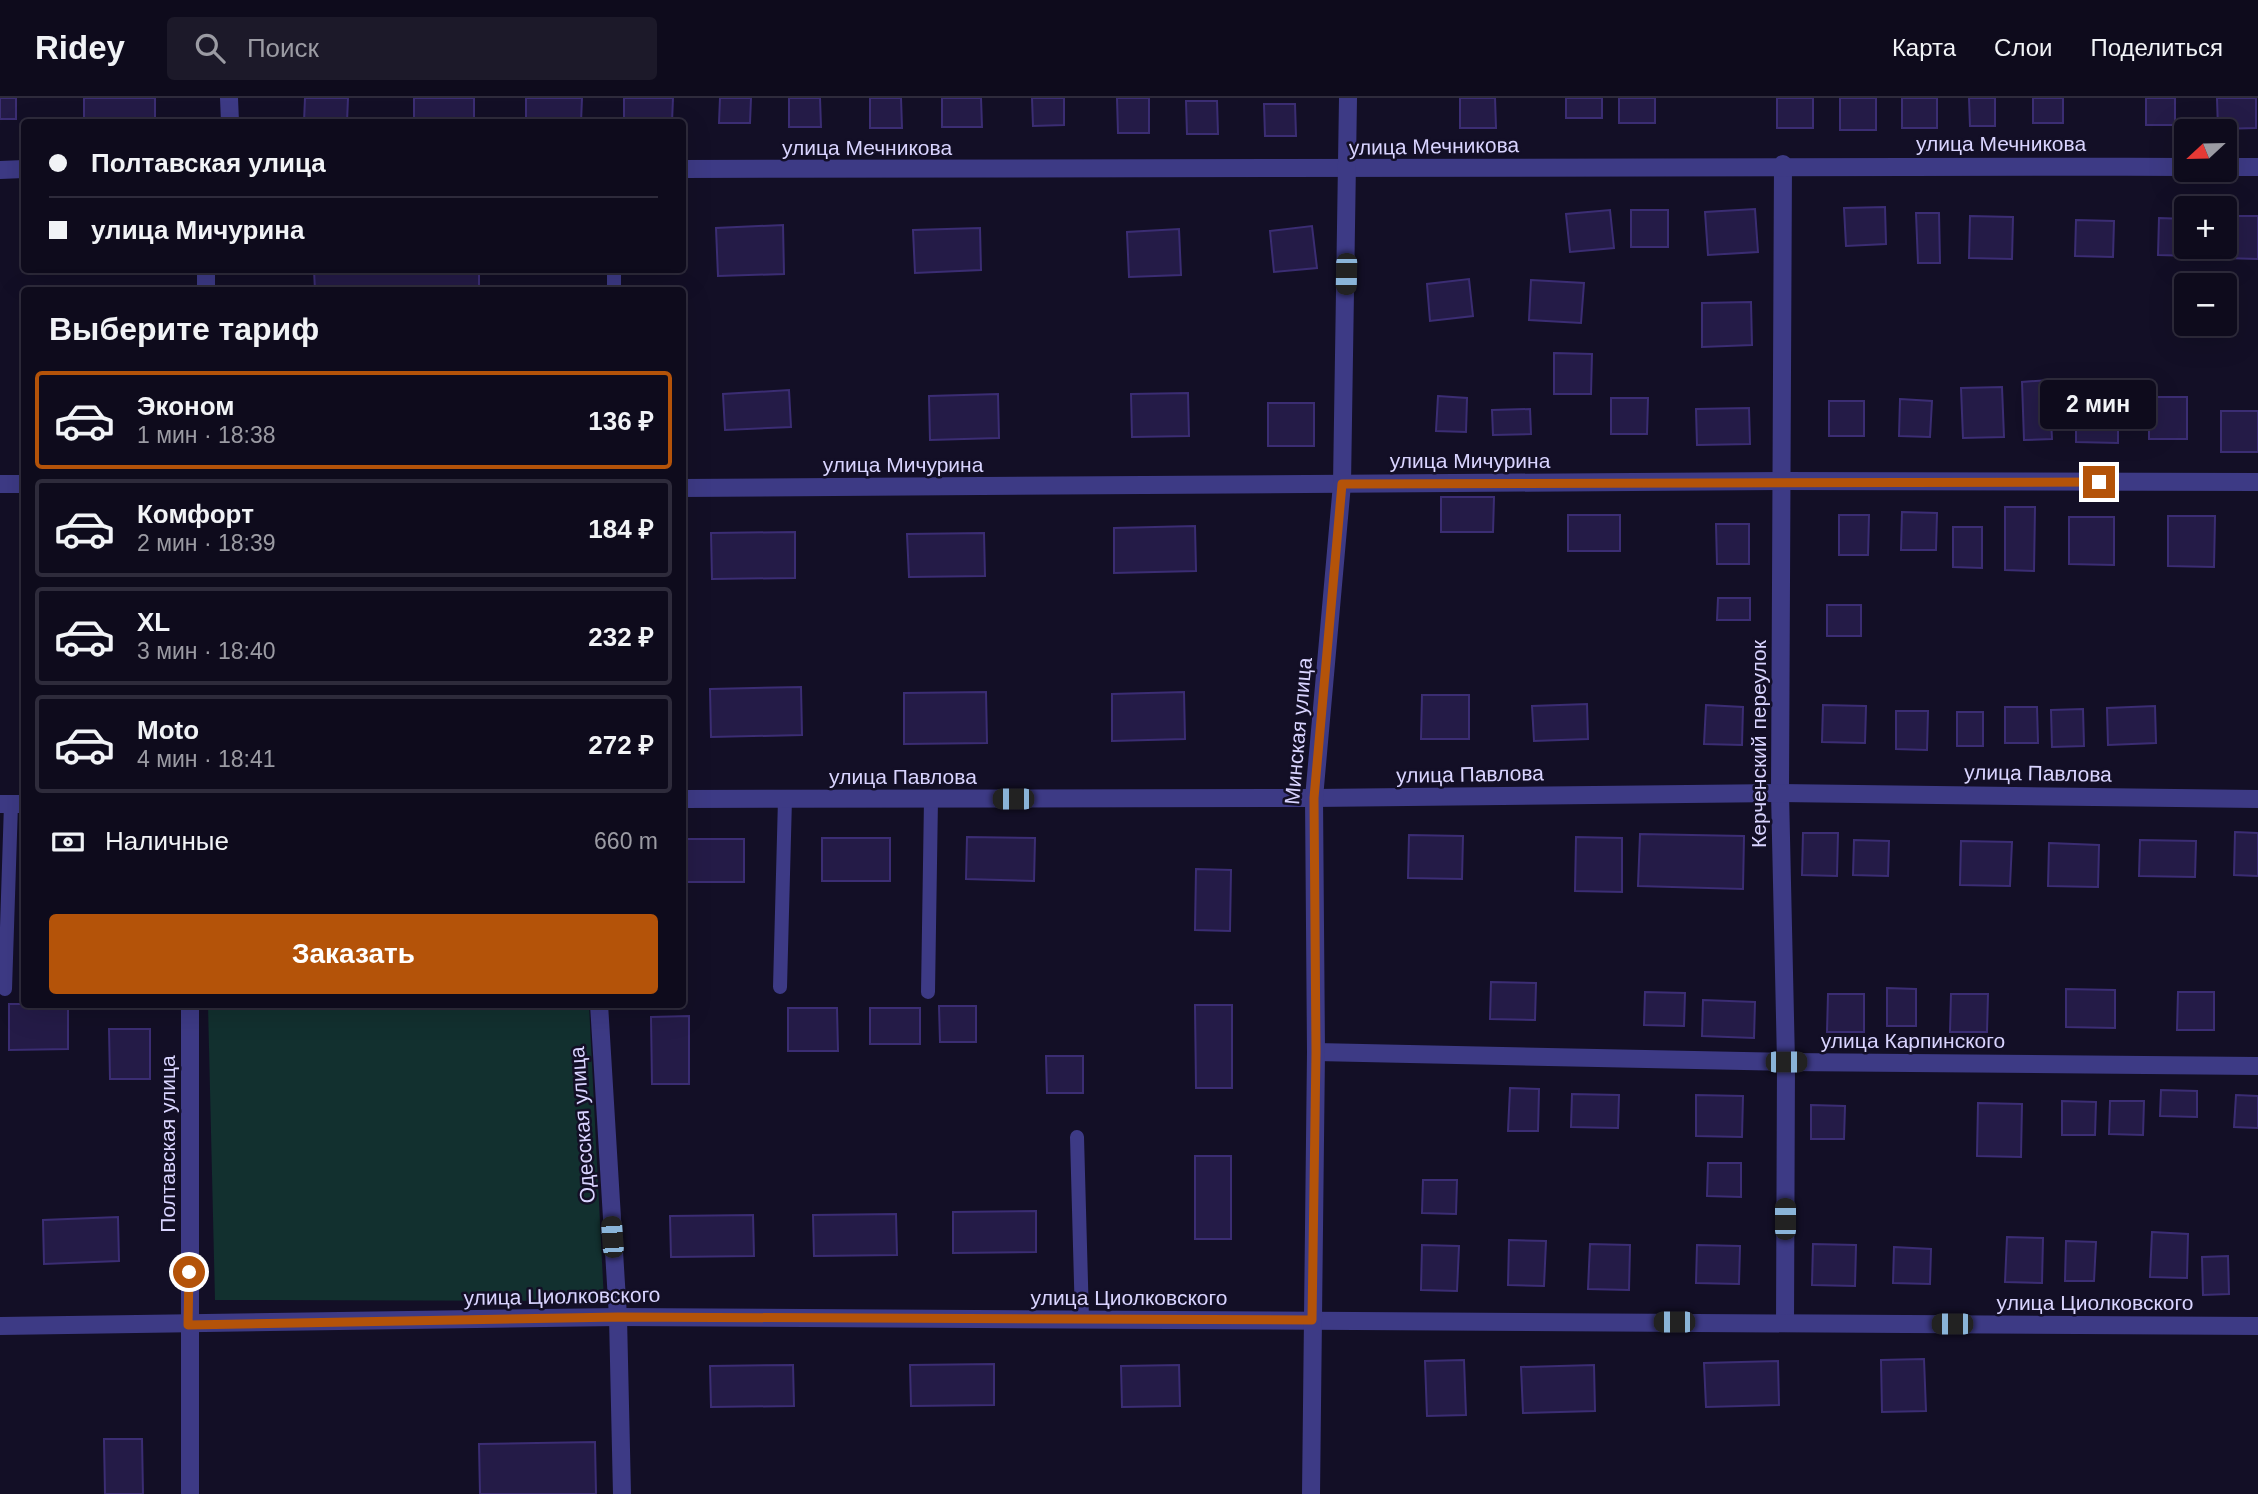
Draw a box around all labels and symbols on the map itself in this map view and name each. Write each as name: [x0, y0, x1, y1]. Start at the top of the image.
north arrow: [2174, 119, 2236, 182]
street label: улица Мечникова: [1916, 132, 2086, 155]
street label: улица Мечникова: [1349, 133, 1520, 159]
street label: улица Мечникова: [782, 136, 952, 159]
car: [1336, 253, 1357, 295]
callout: 2 мин: [2041, 380, 2157, 430]
street label: улица Мичурина: [1390, 449, 1551, 472]
street label: улица Мичурина: [823, 453, 984, 476]
route end: [2083, 466, 2115, 498]
street label: Керченский переулок: [1747, 639, 1770, 848]
street label: Минская улица: [1280, 656, 1316, 806]
street label: улица Павлова: [1964, 760, 2112, 786]
street label: улица Павлова: [1396, 761, 1544, 787]
street label: улица Павлова: [829, 765, 977, 788]
car: [993, 789, 1035, 810]
street label: улица Карпинского: [1821, 1029, 2005, 1052]
street label: Одесская улица: [565, 1046, 599, 1204]
car: [1766, 1052, 1808, 1073]
street label: Полтавская улица: [156, 1055, 179, 1233]
car: [1775, 1198, 1796, 1240]
car: [601, 1215, 624, 1259]
route start: [173, 1256, 205, 1288]
street label: улица Циолковского: [463, 1283, 661, 1309]
street label: улица Циолковского: [1031, 1286, 1227, 1309]
street label: улица Циолковского: [1997, 1291, 2193, 1314]
car: [1654, 1312, 1696, 1333]
car: [1932, 1314, 1974, 1335]

